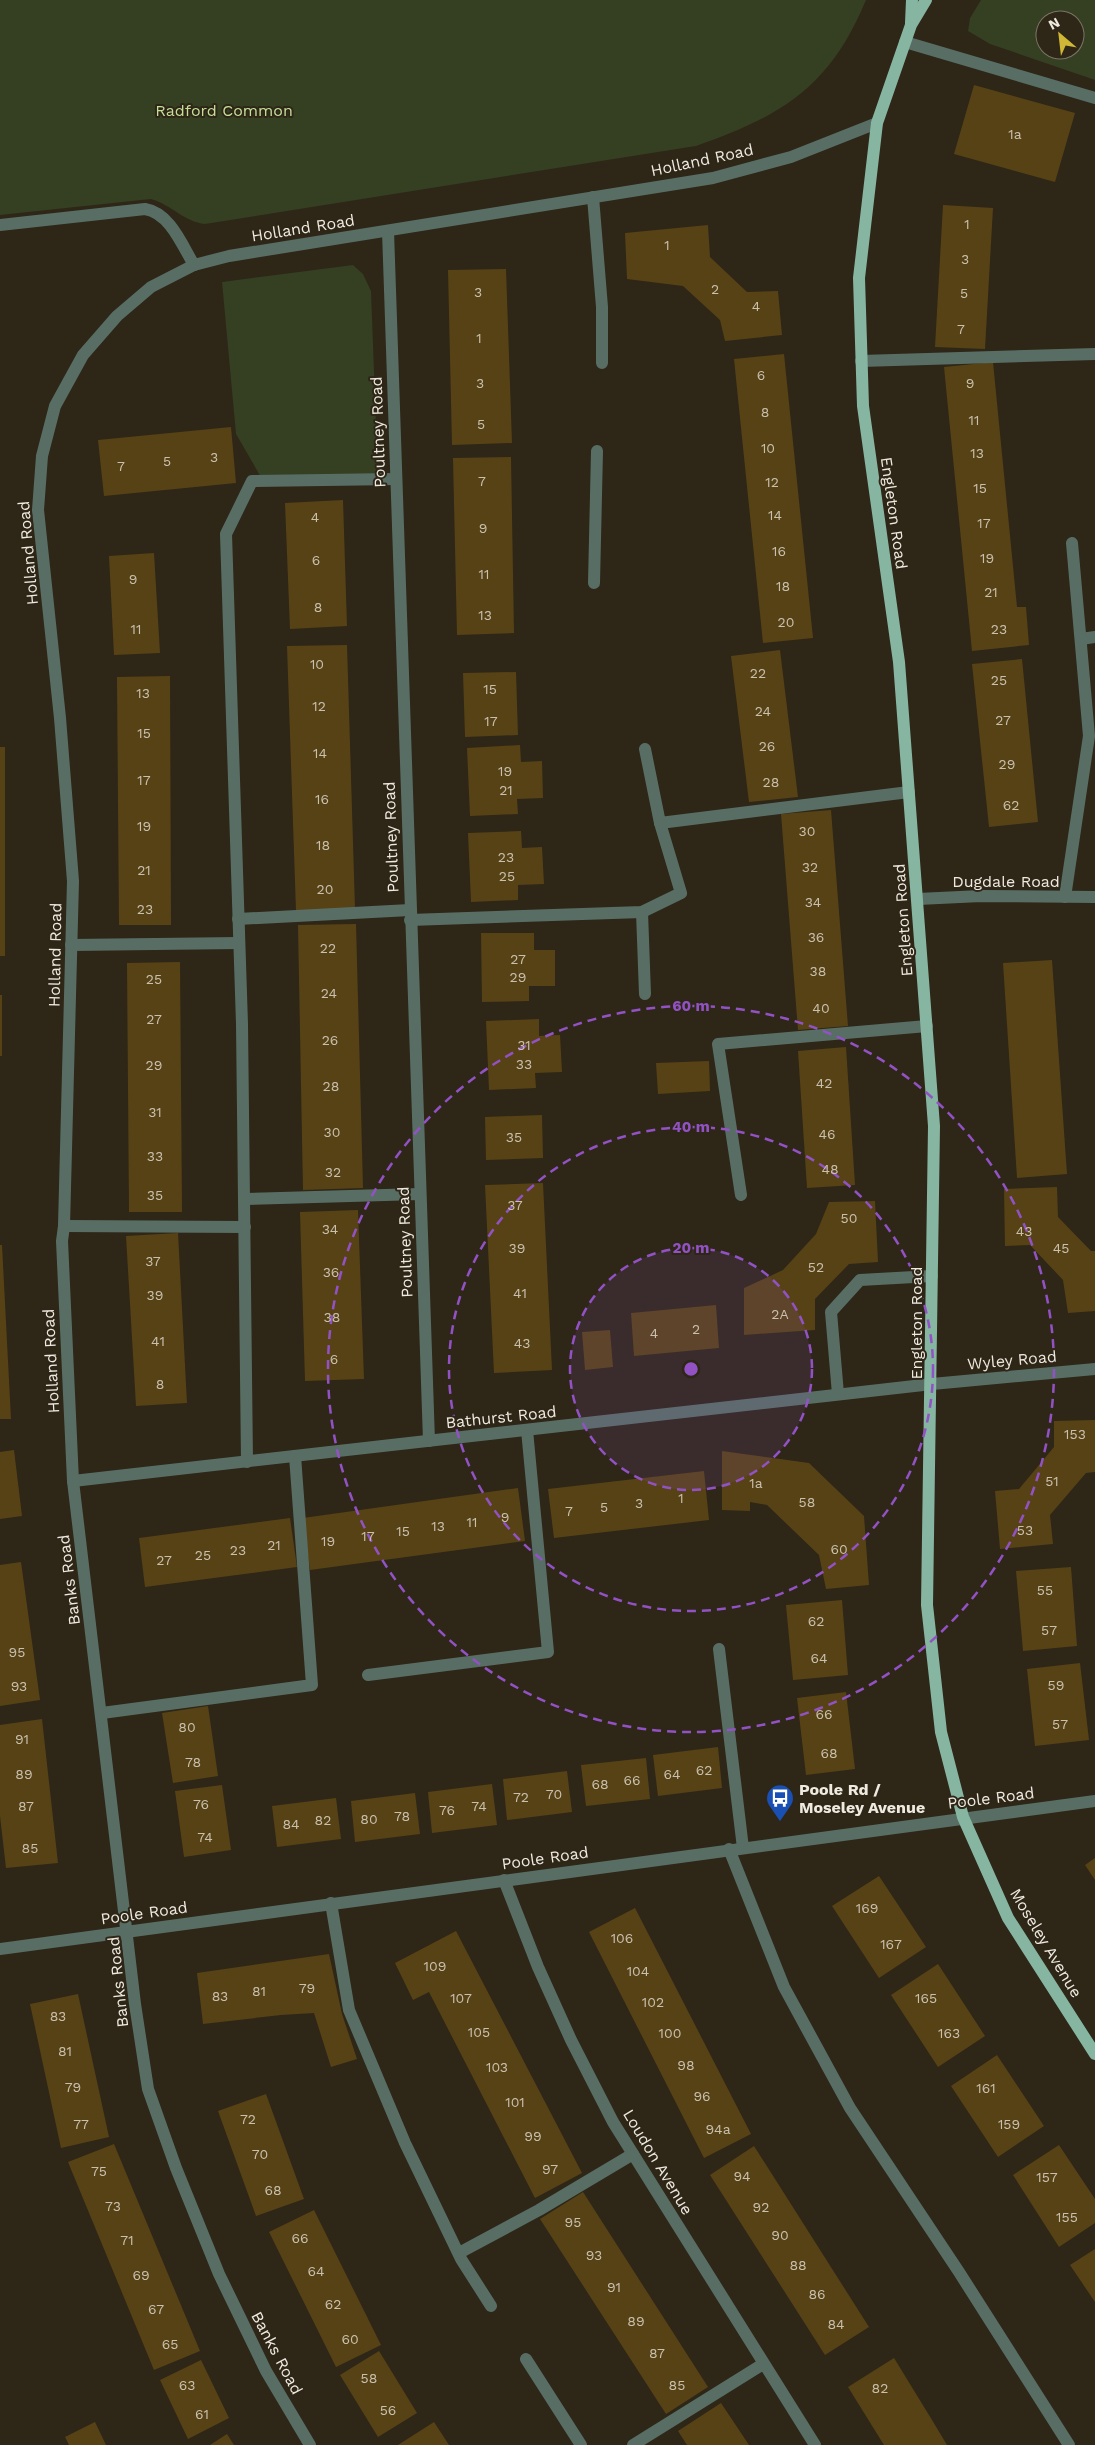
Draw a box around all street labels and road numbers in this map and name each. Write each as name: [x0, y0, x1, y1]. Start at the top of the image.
street label: Holland Road: [649, 140, 755, 180]
street label: Holland Road: [250, 210, 356, 246]
street label: Poultney Road: [367, 376, 389, 488]
street label: Engleton Road: [877, 456, 911, 570]
street label: Holland Road: [14, 500, 42, 606]
street label: Poultney Road: [380, 781, 402, 893]
street label: Engleton Road: [890, 863, 916, 977]
street label: Dugdale Road: [952, 872, 1060, 891]
street label: Holland Road: [45, 903, 65, 1007]
street label: Poultney Road: [394, 1186, 416, 1298]
street label: Engleton Road: [907, 1266, 926, 1380]
street label: Holland Road: [39, 1308, 63, 1414]
street label: Wyley Road: [966, 1347, 1058, 1373]
street label: Bathurst Road: [445, 1402, 557, 1432]
street label: Banks Road: [54, 1534, 84, 1626]
street label: Poole Road: [946, 1783, 1036, 1813]
street label: Poole Road: [500, 1843, 590, 1873]
street label: Moseley Avenue: [1006, 1885, 1086, 2001]
street label: Poole Road: [99, 1898, 189, 1928]
street label: Banks Road: [104, 1936, 132, 2028]
street label: Loudon Avenue: [619, 2106, 697, 2218]
street label: Banks Road: [247, 2308, 307, 2398]

